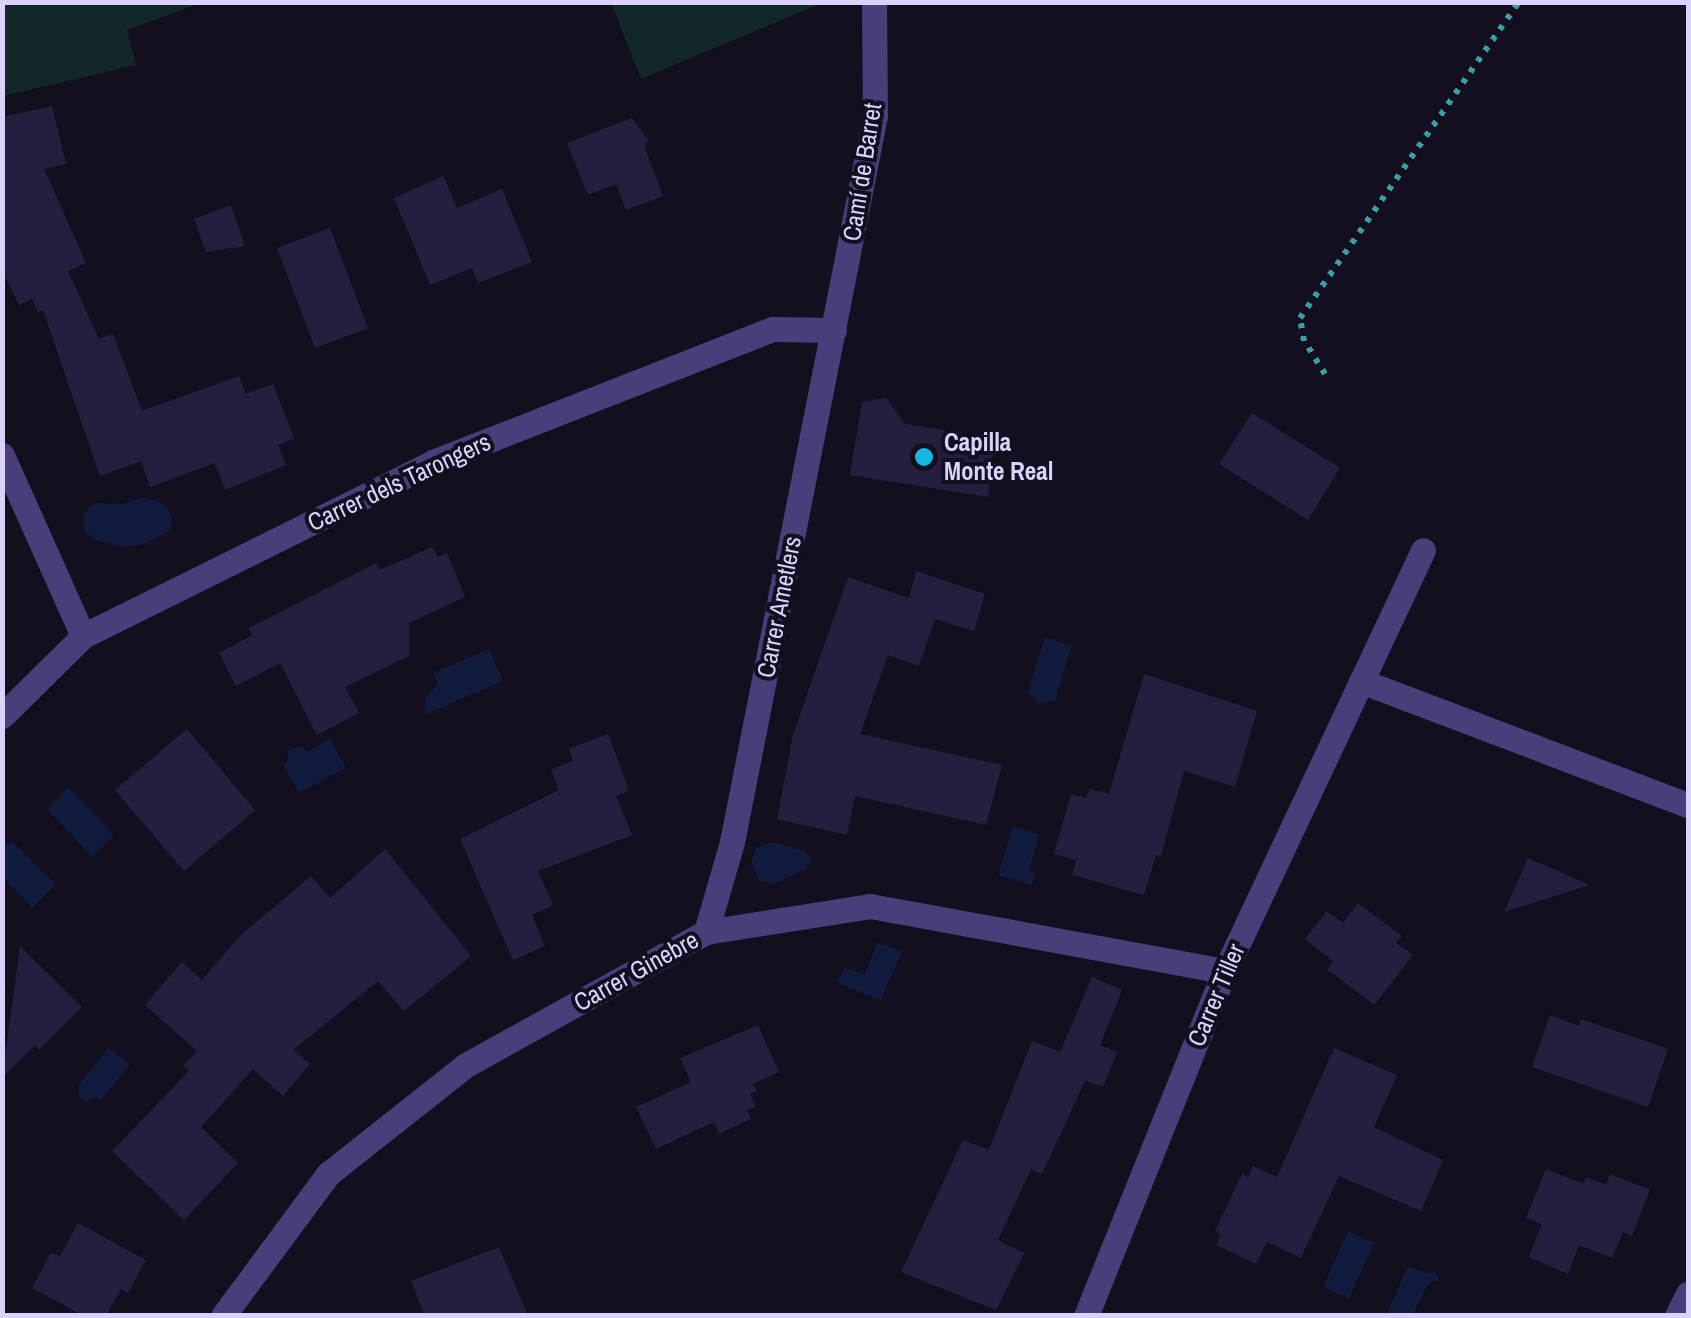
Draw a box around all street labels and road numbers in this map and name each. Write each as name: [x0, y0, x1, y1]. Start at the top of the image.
street label: Camí de Barret: [836, 101, 888, 243]
street label: Carrer dels Tarongers: [303, 426, 495, 538]
street label: Carrer Ametlers: [750, 533, 808, 681]
street label: Carrer Ginebre: [568, 924, 704, 1018]
street label: Carrer Tiller: [1181, 939, 1251, 1051]

